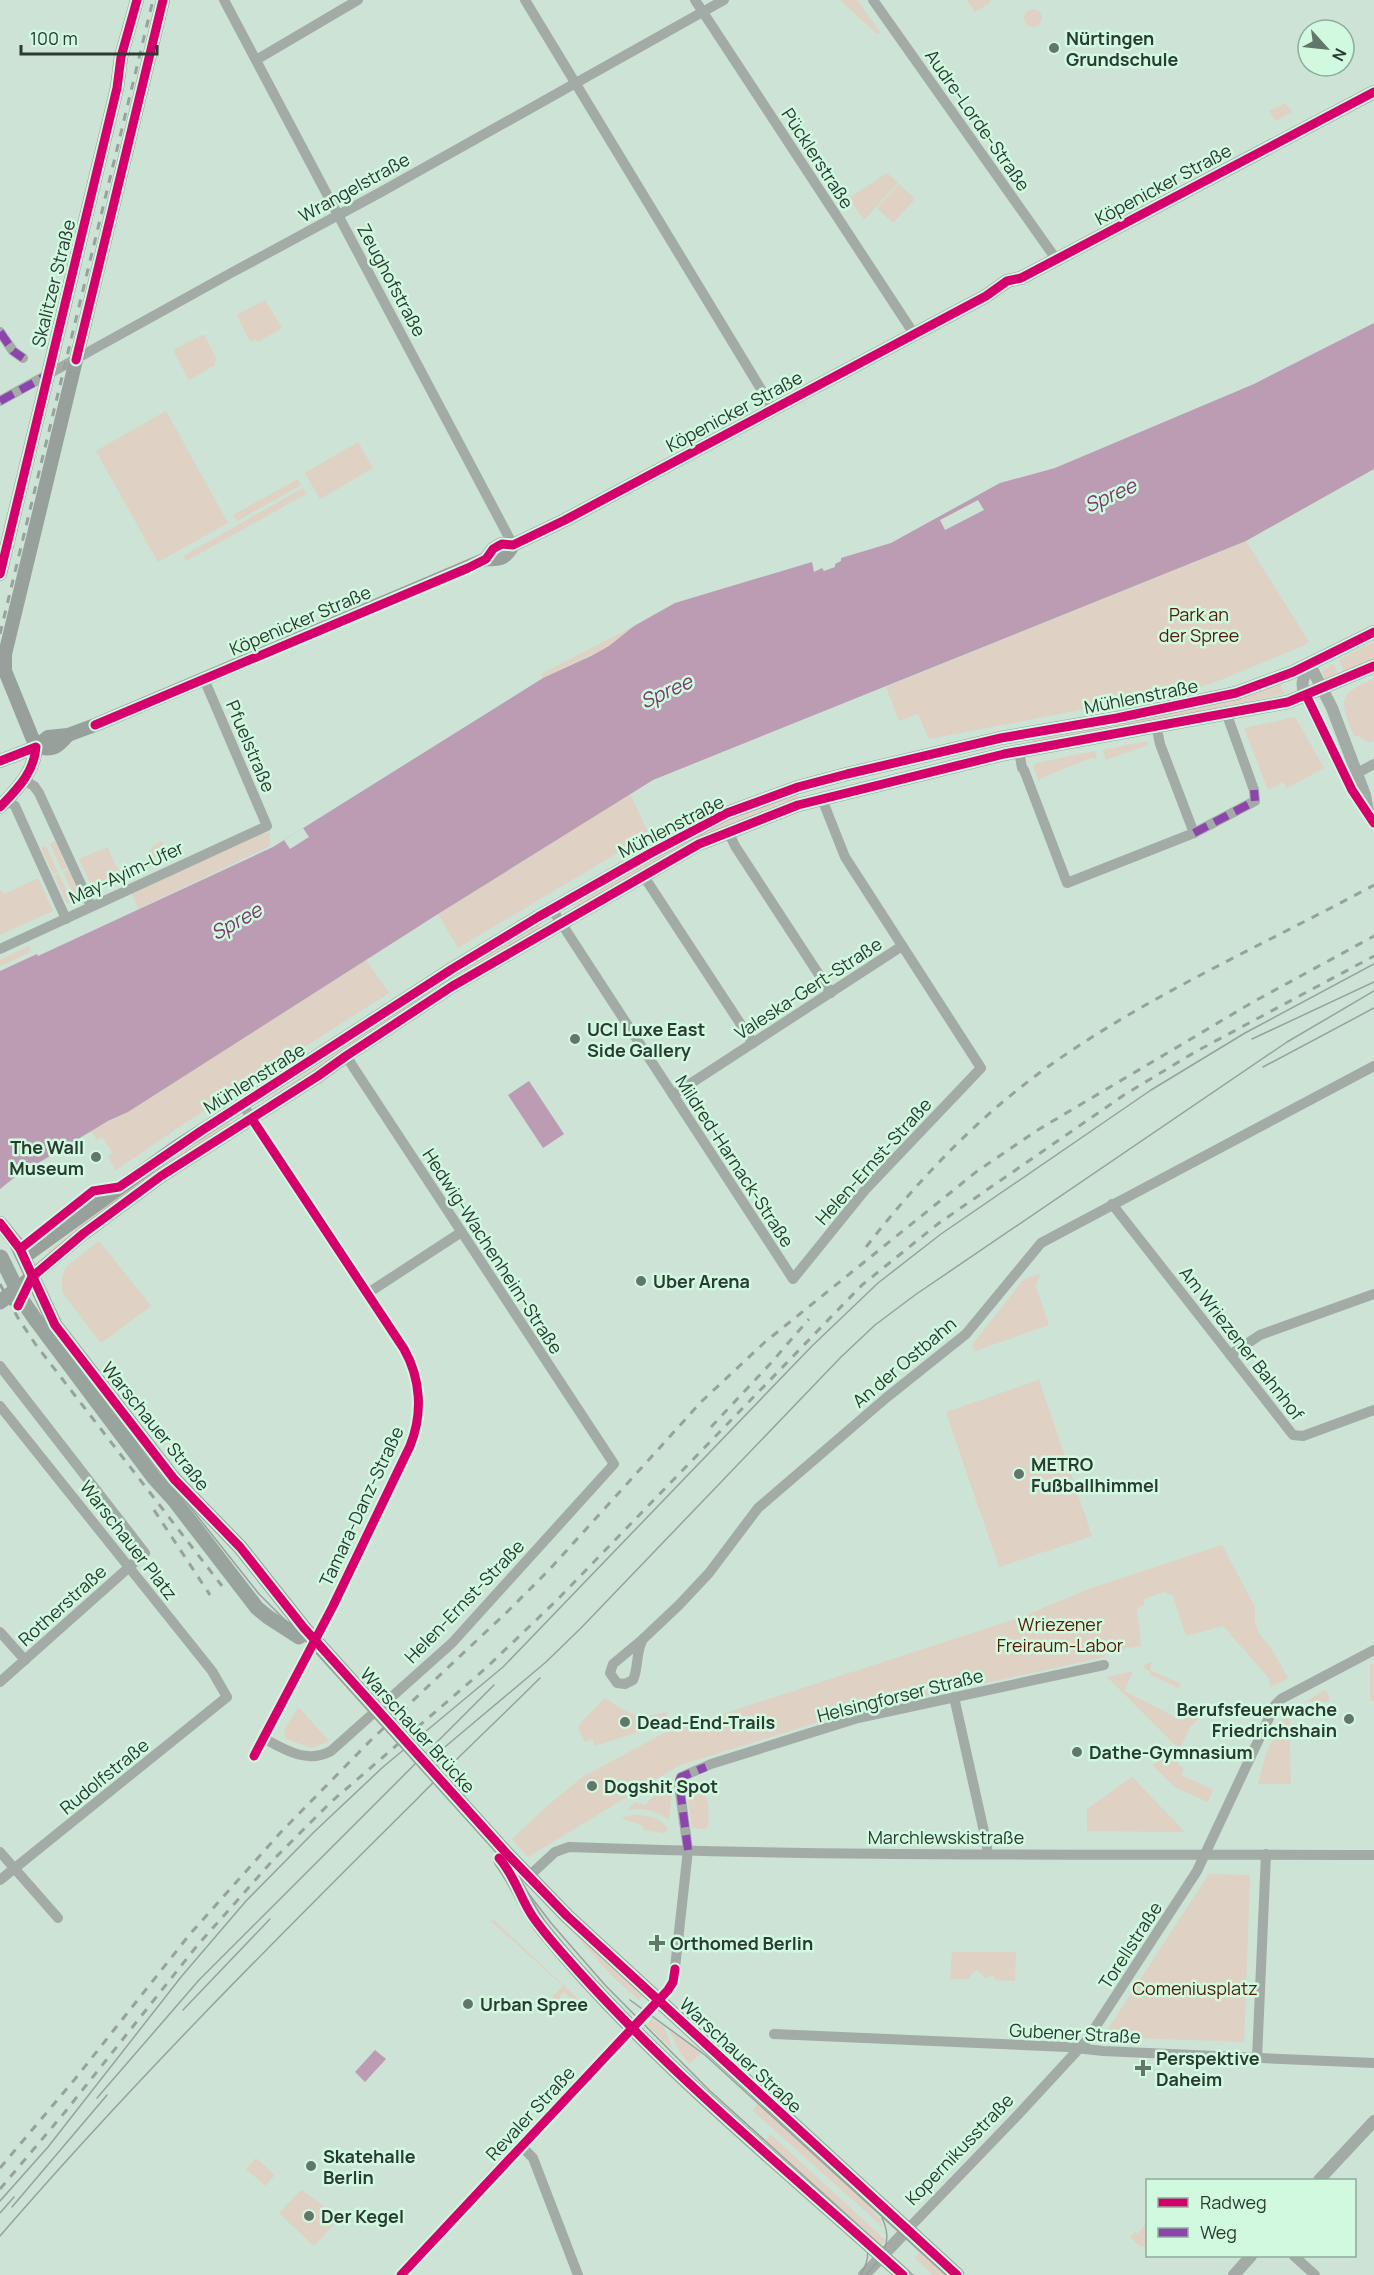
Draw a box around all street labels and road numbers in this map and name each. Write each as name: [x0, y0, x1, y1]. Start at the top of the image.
street label: Audre-Lorde-Straße: [920, 44, 1036, 196]
street label: Pücklerstraße: [777, 103, 859, 213]
street label: Köpenicker Straße: [1090, 138, 1236, 230]
street label: Wrangelstraße: [294, 147, 414, 227]
street label: Skalitzer Straße: [26, 217, 80, 349]
street label: Zeughofstraße: [352, 219, 432, 341]
street label: Köpenicker Straße: [661, 365, 807, 457]
street label: Köpenicker Straße: [226, 579, 374, 661]
street label: Mühlenstraße: [1082, 673, 1200, 719]
street label: Pfuelstraße: [221, 696, 281, 796]
street label: Mühlenstraße: [614, 789, 728, 863]
street label: May-Ayim-Ufer: [65, 835, 188, 909]
street label: Valeska-Gert-Straße: [730, 931, 886, 1045]
street label: Mühlenstraße: [199, 1037, 309, 1119]
street label: Mildred-Harnack-Straße: [670, 1070, 800, 1252]
street label: Helen-Ernst-Straße: [810, 1092, 936, 1230]
street label: Hedwig-Wachenheim-Straße: [417, 1144, 569, 1358]
street label: Am Wriezener Bahnhof: [1174, 1261, 1310, 1425]
street label: An der Ostbahn: [847, 1311, 961, 1413]
street label: Warschauer Straße: [97, 1357, 215, 1495]
street label: Tamara-Danz-Straße: [313, 1422, 409, 1590]
street label: Warschauer Platz: [75, 1475, 183, 1605]
street label: Helen-Ernst-Straße: [399, 1534, 529, 1668]
street label: Rotherstraße: [13, 1559, 111, 1651]
street label: Warschauer Brücke: [355, 1662, 481, 1798]
street label: Helsingforser Straße: [814, 1663, 986, 1727]
street label: Rudolfstraße: [54, 1733, 154, 1819]
street label: Marchlewskistraße: [868, 1825, 1024, 1849]
street label: Torellstraße: [1093, 1897, 1167, 1993]
street label: Warschauer Straße: [675, 1992, 807, 2118]
street label: Gubener Straße: [1009, 2018, 1141, 2048]
street label: Revaler Straße: [480, 2061, 580, 2165]
street label: Kopernikusstraße: [900, 2088, 1018, 2210]

